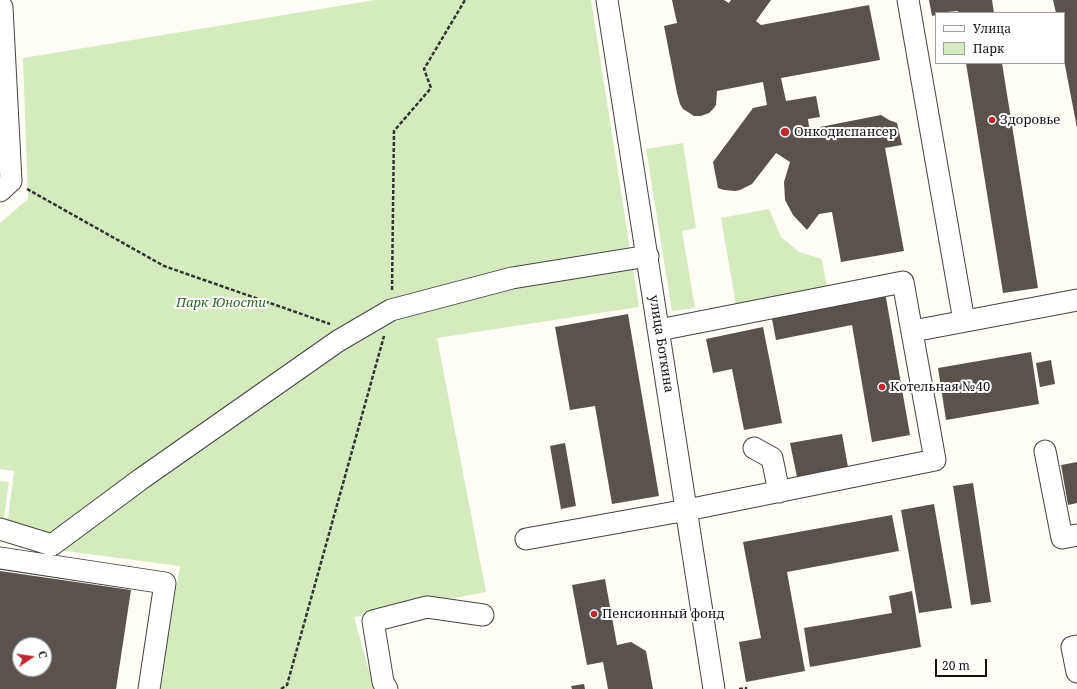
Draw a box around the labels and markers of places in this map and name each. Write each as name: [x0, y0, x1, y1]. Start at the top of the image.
place label: Здоровье: [1000, 112, 1060, 128]
marker: Здоровье: [987, 115, 997, 125]
place label: Онкодиспансер: [794, 124, 897, 140]
marker: Онкодиспансер: [779, 126, 791, 138]
place label: Котельная №40: [890, 379, 990, 395]
marker: Котельная №40: [877, 382, 887, 392]
place label: Пенсионный фонд: [602, 606, 724, 622]
marker: Пенсионный фонд: [589, 609, 599, 619]

